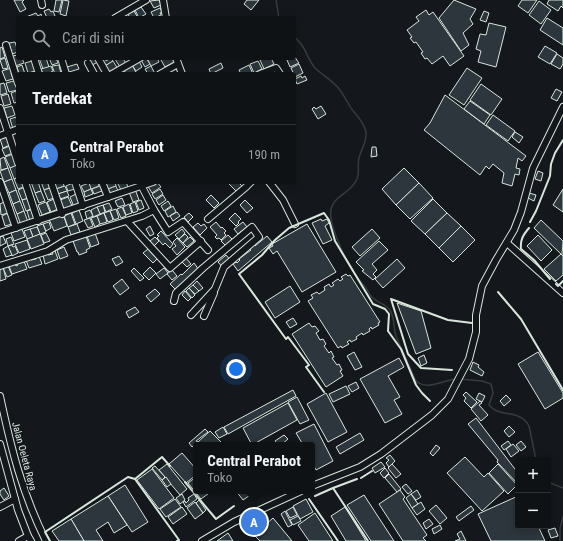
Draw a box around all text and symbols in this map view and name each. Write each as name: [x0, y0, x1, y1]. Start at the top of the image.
search box: [16, 16, 296, 60]
icon: search: [30, 27, 52, 49]
text: Cari di sini: [62, 29, 124, 47]
text: Terdekat: [32, 88, 92, 108]
text: Central Perabot: [70, 138, 164, 156]
text: A: [41, 147, 49, 162]
text: 190 m: [248, 147, 280, 162]
text: Toko: [70, 156, 95, 171]
your location: [226, 359, 246, 379]
street label: Jalan Oeleta Raya: [10, 421, 39, 492]
popup: [193, 442, 315, 494]
text: Central Perabot: [207, 452, 301, 470]
map controls: [515, 457, 551, 529]
button: +: [515, 457, 551, 493]
text: Toko: [207, 470, 232, 485]
button: −: [515, 493, 551, 529]
pin: A: [241, 507, 267, 537]

